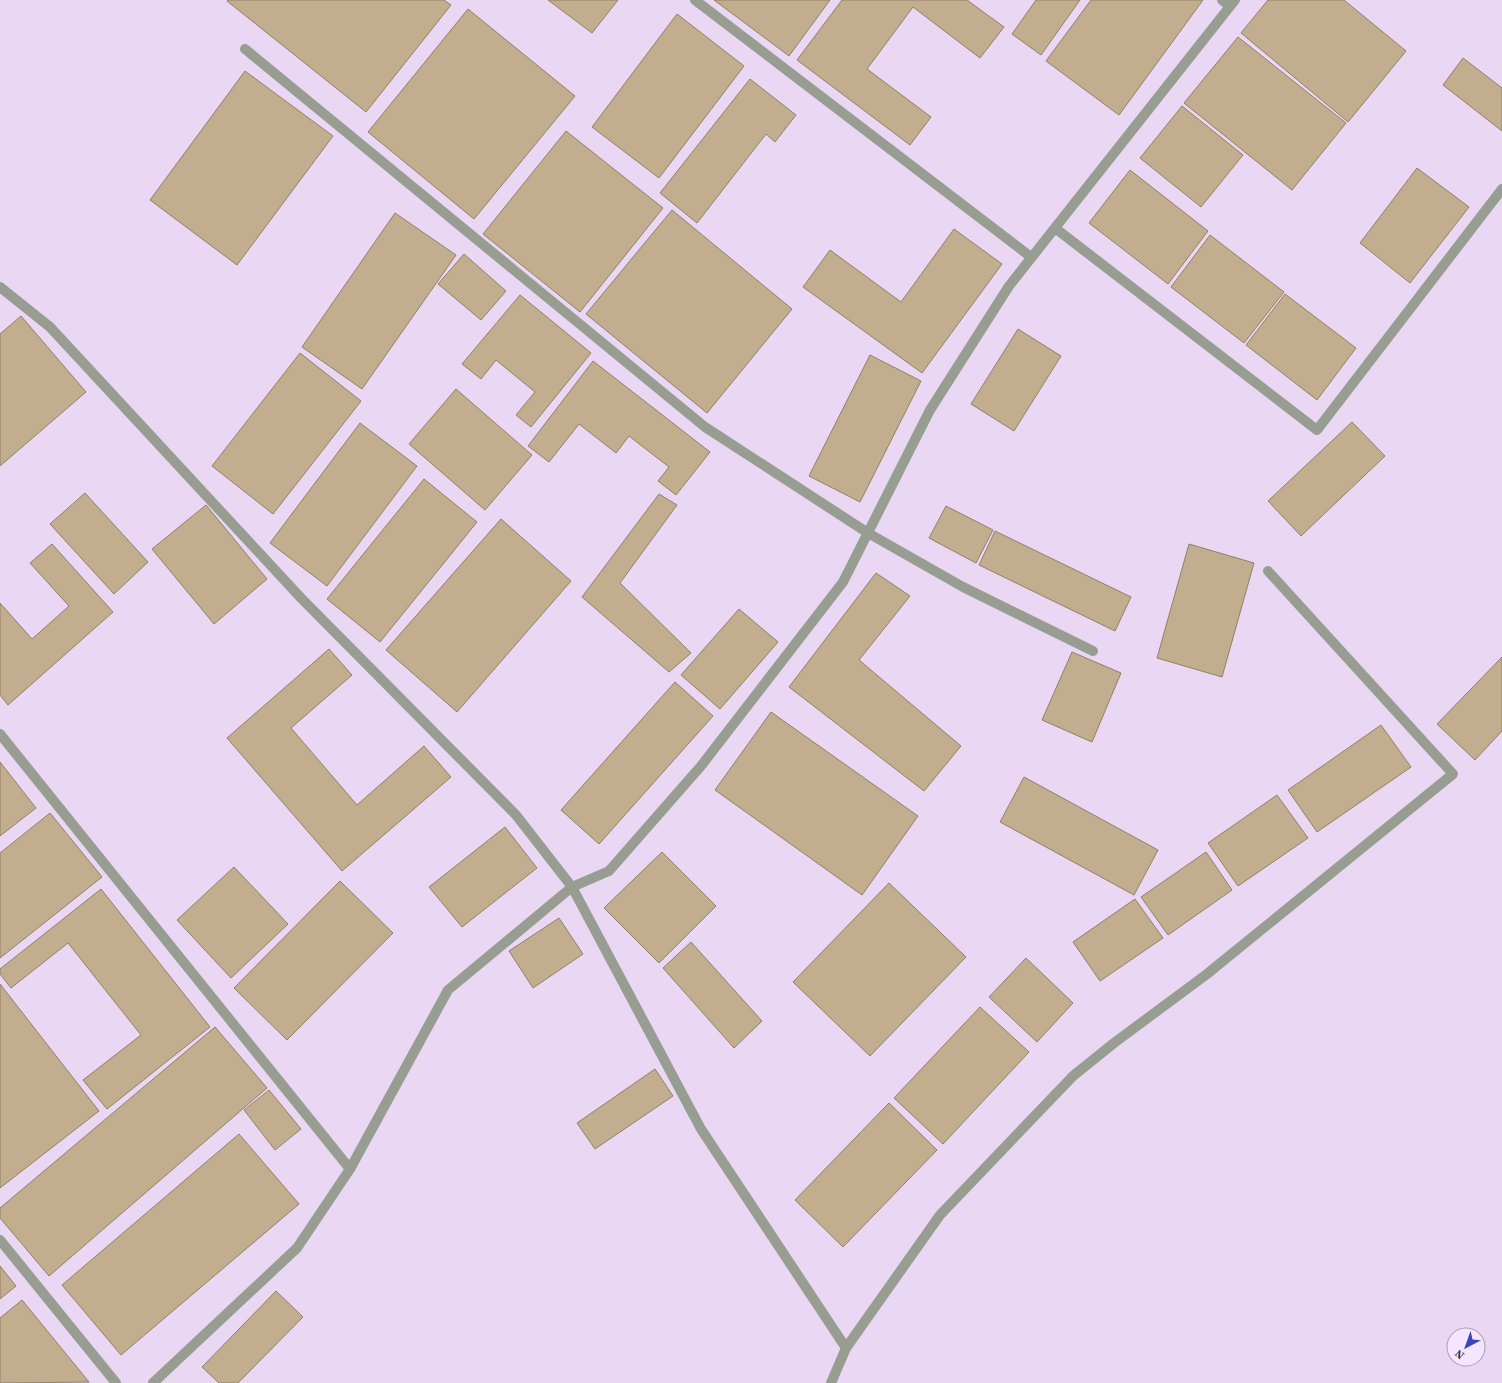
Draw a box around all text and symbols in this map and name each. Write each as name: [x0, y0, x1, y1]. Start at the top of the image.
north arrow: [1446, 1327, 1486, 1367]
text: N: [1452, 1346, 1468, 1362]

